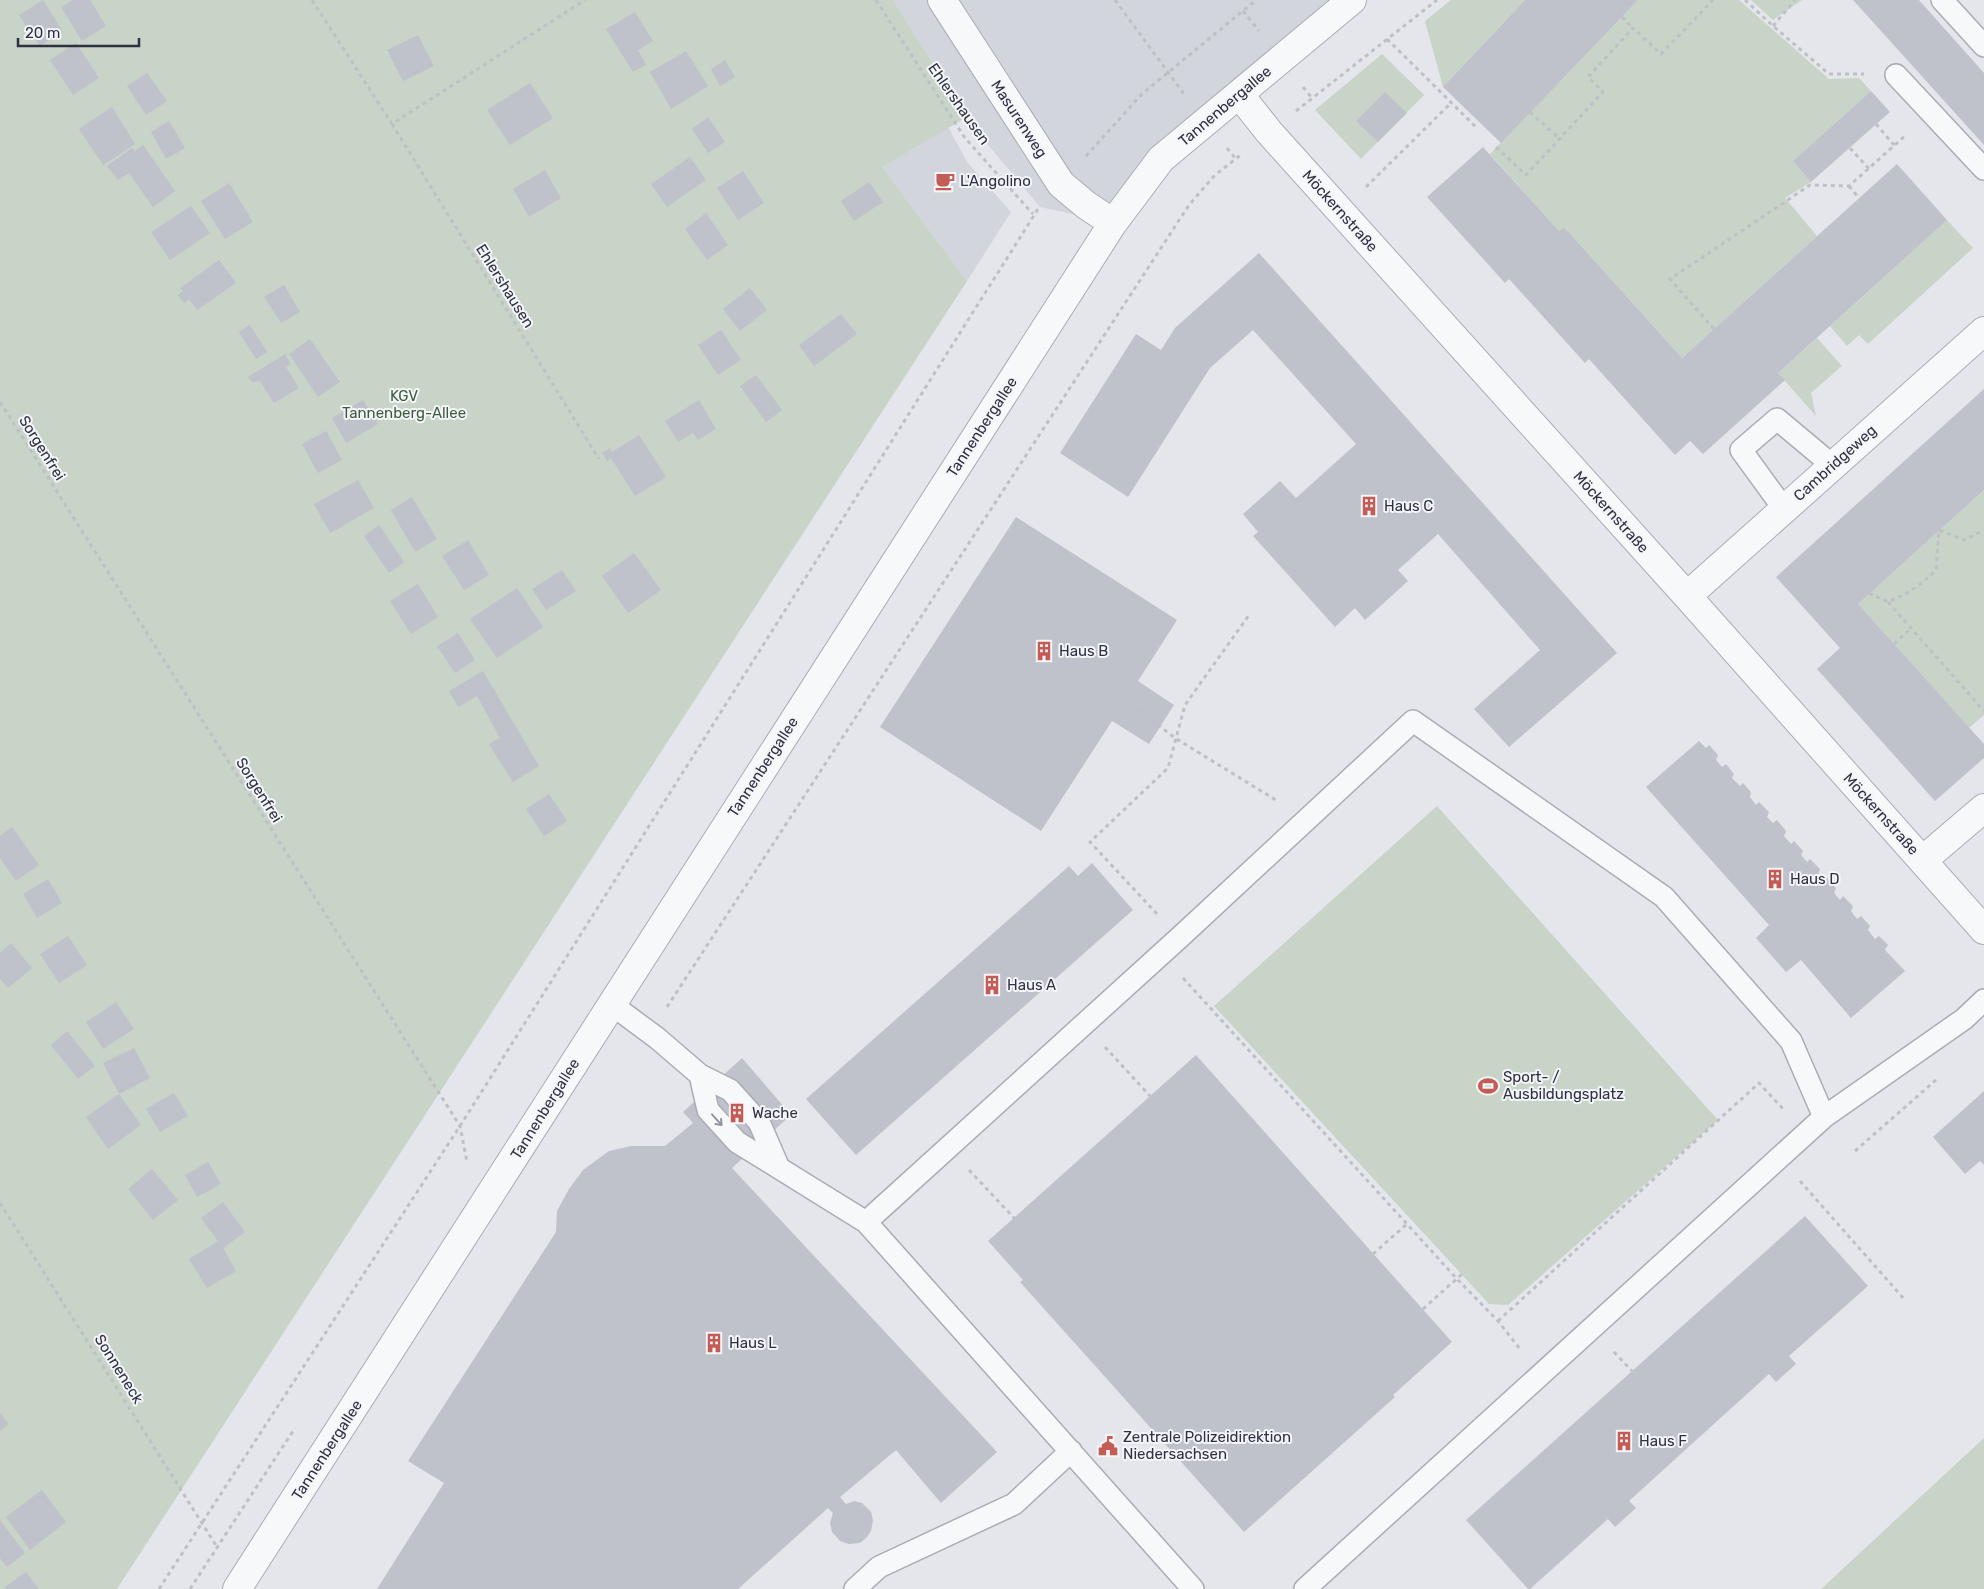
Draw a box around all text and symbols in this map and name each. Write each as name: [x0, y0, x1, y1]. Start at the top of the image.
scale bar: [18, 15, 139, 47]
text: 20 m: [25, 24, 60, 42]
street label: Ehlershausen: [924, 60, 994, 148]
street label: Tannenbergallee: [1175, 62, 1275, 150]
street label: Masurenweg: [987, 77, 1051, 161]
street label: Möckernstraße: [1299, 166, 1381, 256]
cafe icon: L'Angolino: [934, 170, 956, 192]
place label: L'Angolino: [960, 172, 1031, 190]
street label: Ehlershausen: [472, 241, 538, 331]
street label: Tannenbergallee: [943, 374, 1021, 480]
park label: KGV Tannenberg-Allee: [342, 387, 466, 422]
street label: Sorgenfrei: [15, 412, 69, 484]
street label: Cambridgeweg: [1790, 421, 1880, 505]
street label: Möckernstraße: [1570, 467, 1652, 557]
building icon: Haus C: [1358, 495, 1380, 517]
place label: Haus C: [1384, 497, 1433, 515]
building icon: Haus B: [1033, 640, 1055, 662]
place label: Haus B: [1059, 642, 1108, 660]
street label: Tannenbergallee: [724, 714, 802, 820]
street label: Sorgenfrei: [232, 754, 286, 826]
street label: Möckernstraße: [1840, 769, 1922, 859]
building icon: Haus D: [1764, 868, 1786, 890]
place label: Haus D: [1790, 870, 1840, 888]
building icon: Haus A: [981, 974, 1003, 996]
place label: Haus A: [1007, 976, 1056, 994]
street label: Tannenbergallee: [507, 1055, 583, 1163]
place label: Sport- / Ausbildungsplatz: [1503, 1068, 1624, 1103]
sports icon: Sport- / Ausbildungsplatz: [1477, 1075, 1499, 1097]
building icon: Wache: [726, 1102, 748, 1124]
place label: Wache: [752, 1104, 798, 1122]
one-way arrow: [711, 1113, 723, 1126]
street label: Sonneneck: [91, 1331, 147, 1407]
building icon: Haus L: [703, 1332, 725, 1354]
place label: Haus L: [729, 1334, 777, 1352]
street label: Tannenbergallee: [288, 1397, 366, 1503]
place label: Zentrale Polizeidirektion Niedersachsen: [1123, 1428, 1291, 1463]
building icon: Haus F: [1613, 1430, 1635, 1452]
place label: Haus F: [1639, 1432, 1687, 1450]
public building icon: Zentrale Polizeidirektion Niedersachsen: [1097, 1435, 1119, 1457]

